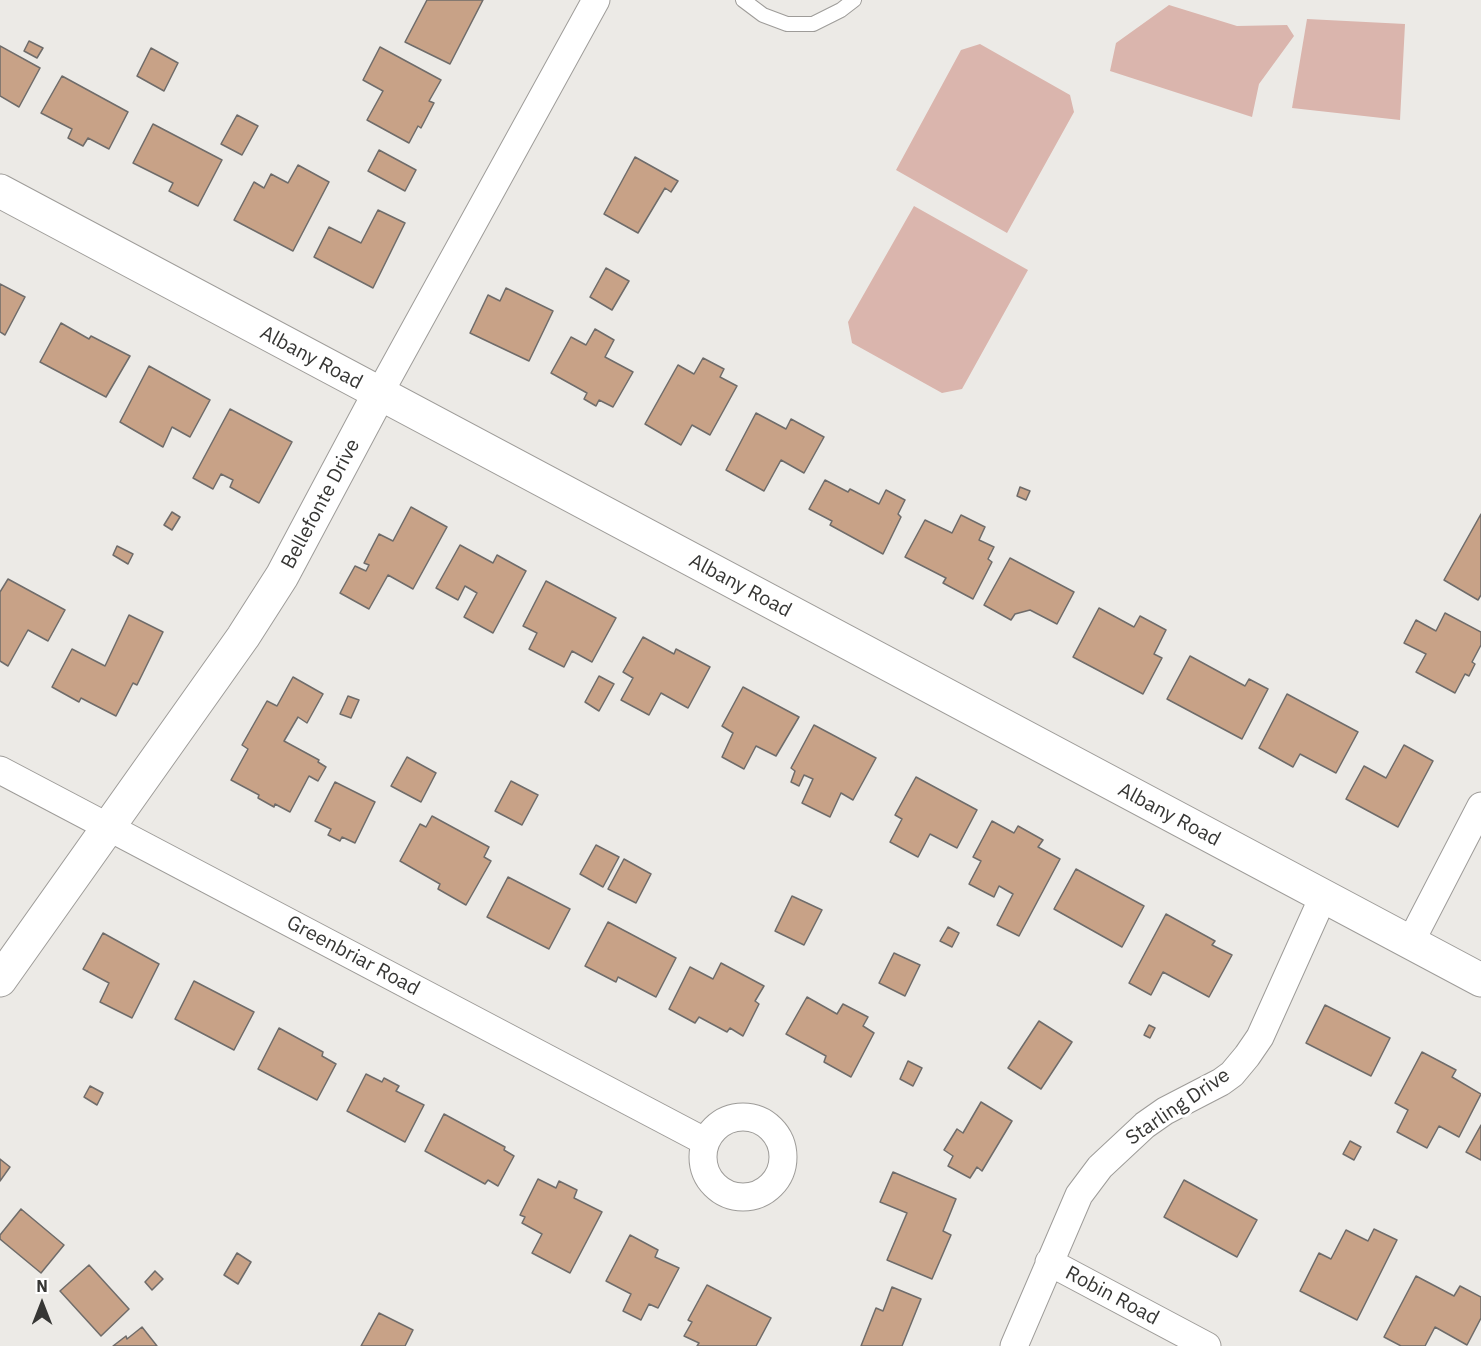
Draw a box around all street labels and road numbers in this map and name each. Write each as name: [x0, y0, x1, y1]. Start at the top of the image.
street label: Albany Road: [256, 321, 366, 395]
street label: Bellefonte Drive: [277, 435, 365, 573]
street label: Albany Road: [685, 549, 795, 623]
street label: Albany Road: [1114, 778, 1224, 852]
street label: Greenbriar Road: [282, 911, 424, 1001]
street label: Starling Drive: [1121, 1063, 1235, 1151]
street label: Robin Road: [1061, 1261, 1163, 1331]

